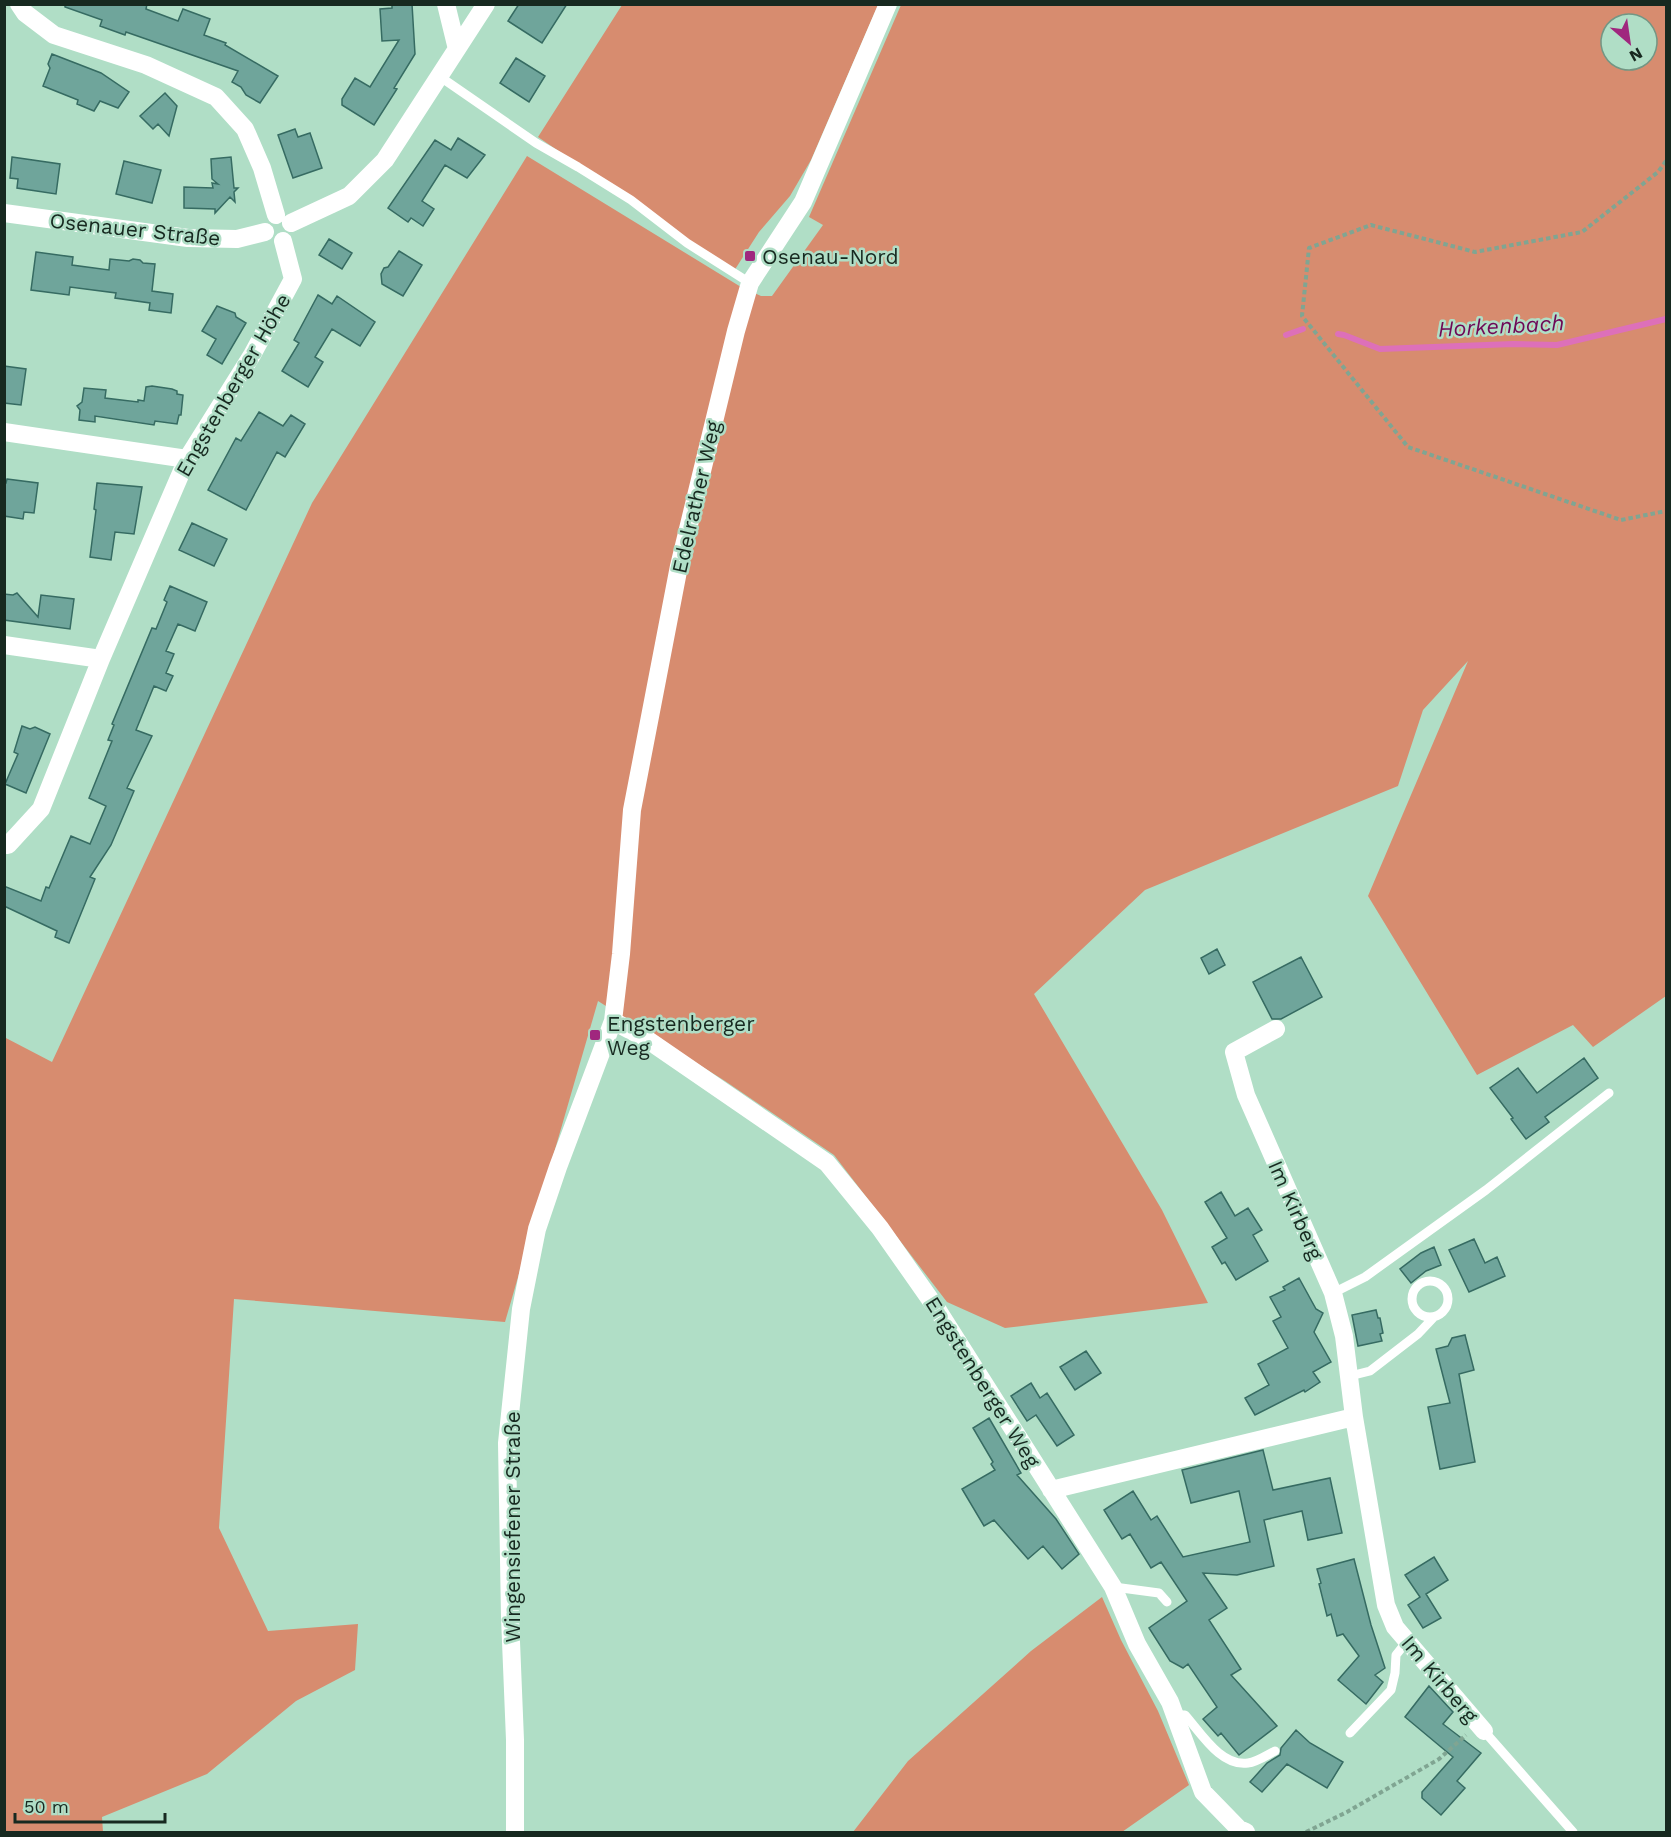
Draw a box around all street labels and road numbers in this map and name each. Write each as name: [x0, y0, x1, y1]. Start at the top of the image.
street label: Osenauer Straße: [48, 208, 222, 250]
street label: Engstenberger Höhe: [170, 289, 296, 481]
street label: Edelrather Weg: [666, 417, 726, 576]
street label: Im Kirberg: [1263, 1157, 1329, 1264]
street label: Engstenberger Weg: [920, 1292, 1046, 1473]
street label: Wingensiefener Straße: [500, 1411, 525, 1643]
street label: Im Kirberg: [1396, 1630, 1484, 1728]

